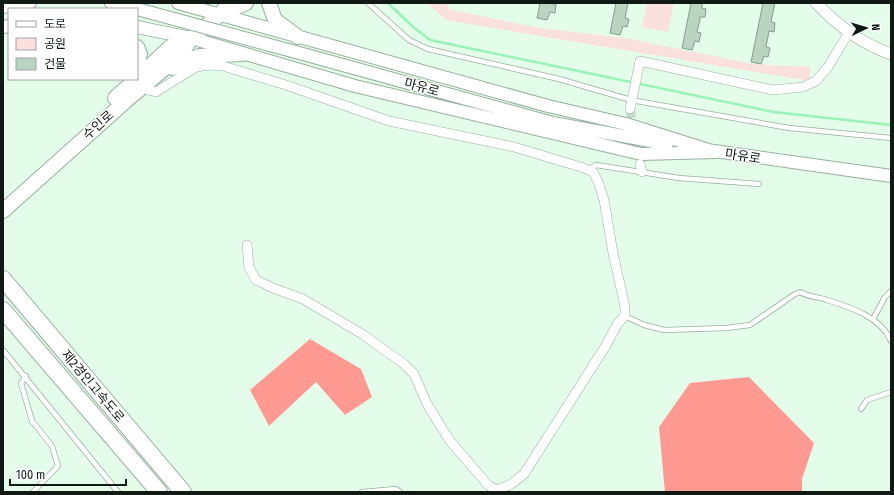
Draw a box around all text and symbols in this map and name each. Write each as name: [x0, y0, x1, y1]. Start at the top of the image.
legend: [8, 8, 138, 80]
north arrow: [846, 8, 886, 48]
text: 도로: [44, 17, 66, 31]
text: N: [869, 23, 882, 31]
text: 공원: [44, 37, 66, 51]
text: 건물: [44, 57, 66, 71]
street label: 마유로: [403, 75, 441, 99]
street label: 수인로: [80, 107, 116, 143]
street label: 마유로: [724, 146, 762, 166]
street label: 제2경인고속도로: [59, 347, 128, 425]
scale bar: [10, 461, 126, 487]
text: 100 m: [16, 468, 45, 482]

